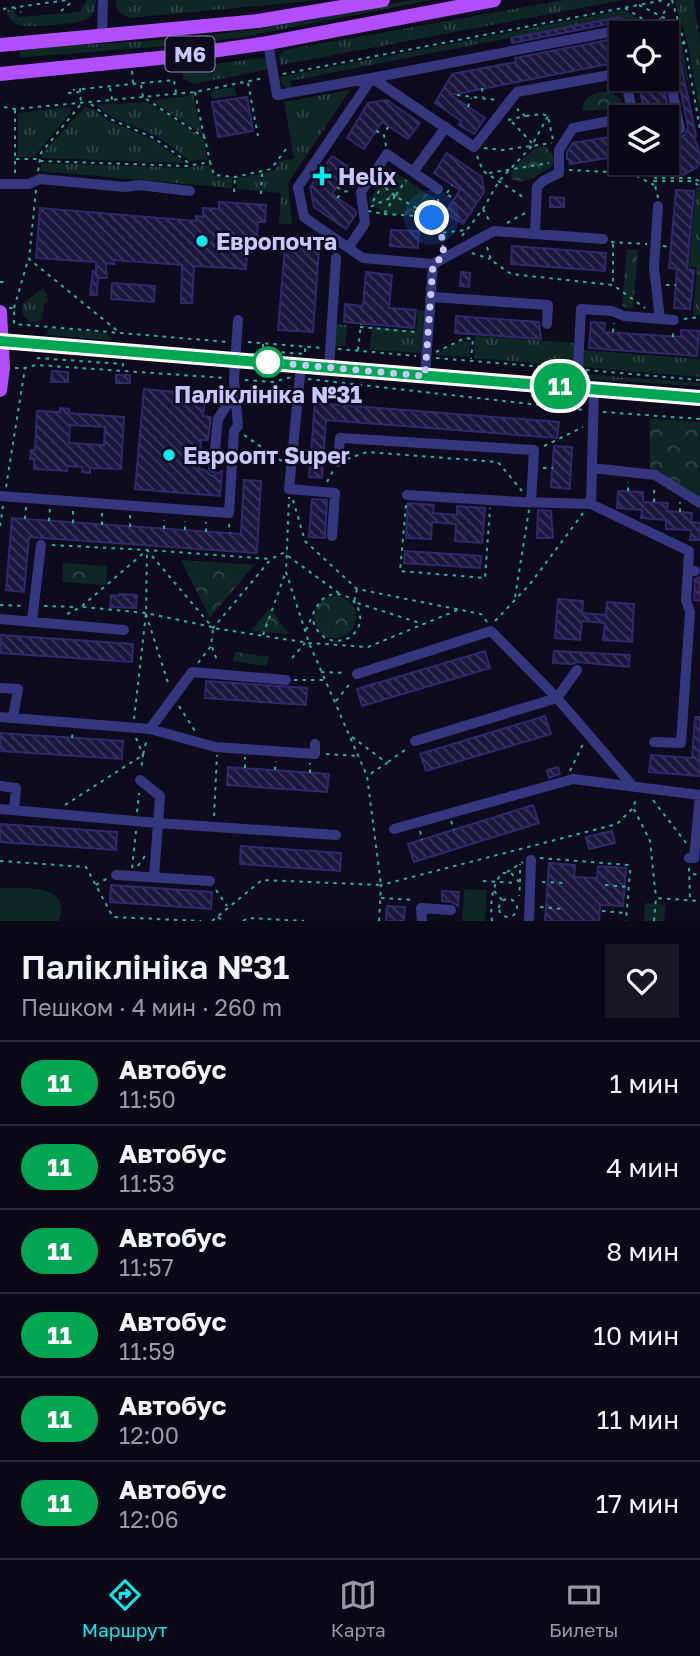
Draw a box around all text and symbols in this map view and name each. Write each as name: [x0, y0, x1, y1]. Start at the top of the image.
map controls: [609, 21, 679, 175]
button: locate: [609, 21, 679, 91]
road number: М6: [166, 36, 214, 72]
button: layers: [609, 105, 679, 175]
place label: Helix: [338, 162, 397, 190]
marker: Helix: [312, 166, 332, 186]
your location: [414, 200, 449, 235]
place label: Европочта: [216, 227, 337, 255]
marker: Европочта: [194, 233, 210, 249]
marker: Паліклініка №31: [253, 347, 283, 377]
line badge: 11: [528, 363, 592, 409]
text: 11: [548, 371, 572, 400]
place label: Паліклініка №31: [174, 380, 362, 408]
place label: Евроопт Super: [183, 441, 350, 469]
marker: Евроопт Super: [161, 447, 177, 463]
button: heart: [605, 944, 679, 1018]
text: Паліклініка №31: [21, 947, 289, 986]
text: Пешком · 4 мин · 260 m: [21, 993, 282, 1021]
text: Автобус: [119, 1054, 226, 1085]
text: 11: [47, 1068, 72, 1097]
text: 1 мин: [609, 1068, 679, 1099]
text: 11:50: [119, 1085, 176, 1113]
text: Автобус: [119, 1138, 226, 1169]
text: 11: [47, 1152, 72, 1181]
text: 4 мин: [606, 1152, 679, 1183]
text: 11:53: [119, 1169, 175, 1197]
text: Автобус: [119, 1222, 226, 1253]
text: 11: [47, 1236, 72, 1265]
text: 8 мин: [606, 1236, 679, 1267]
text: 11:57: [119, 1253, 174, 1281]
text: Автобус: [119, 1306, 226, 1337]
text: 11: [47, 1320, 72, 1349]
text: 10 мин: [593, 1320, 679, 1351]
text: 11:59: [119, 1337, 175, 1365]
text: Автобус: [119, 1390, 226, 1421]
text: 11: [47, 1404, 72, 1433]
text: 11 мин: [597, 1404, 679, 1435]
text: 12:00: [119, 1421, 179, 1449]
text: Автобус: [119, 1474, 226, 1505]
text: 11: [47, 1488, 72, 1517]
text: 17 мин: [596, 1488, 679, 1519]
text: 12:06: [119, 1505, 179, 1533]
tab: Маршрут: [82, 1576, 167, 1641]
tab: Карта: [331, 1576, 386, 1641]
tab: Билеты: [549, 1576, 618, 1641]

